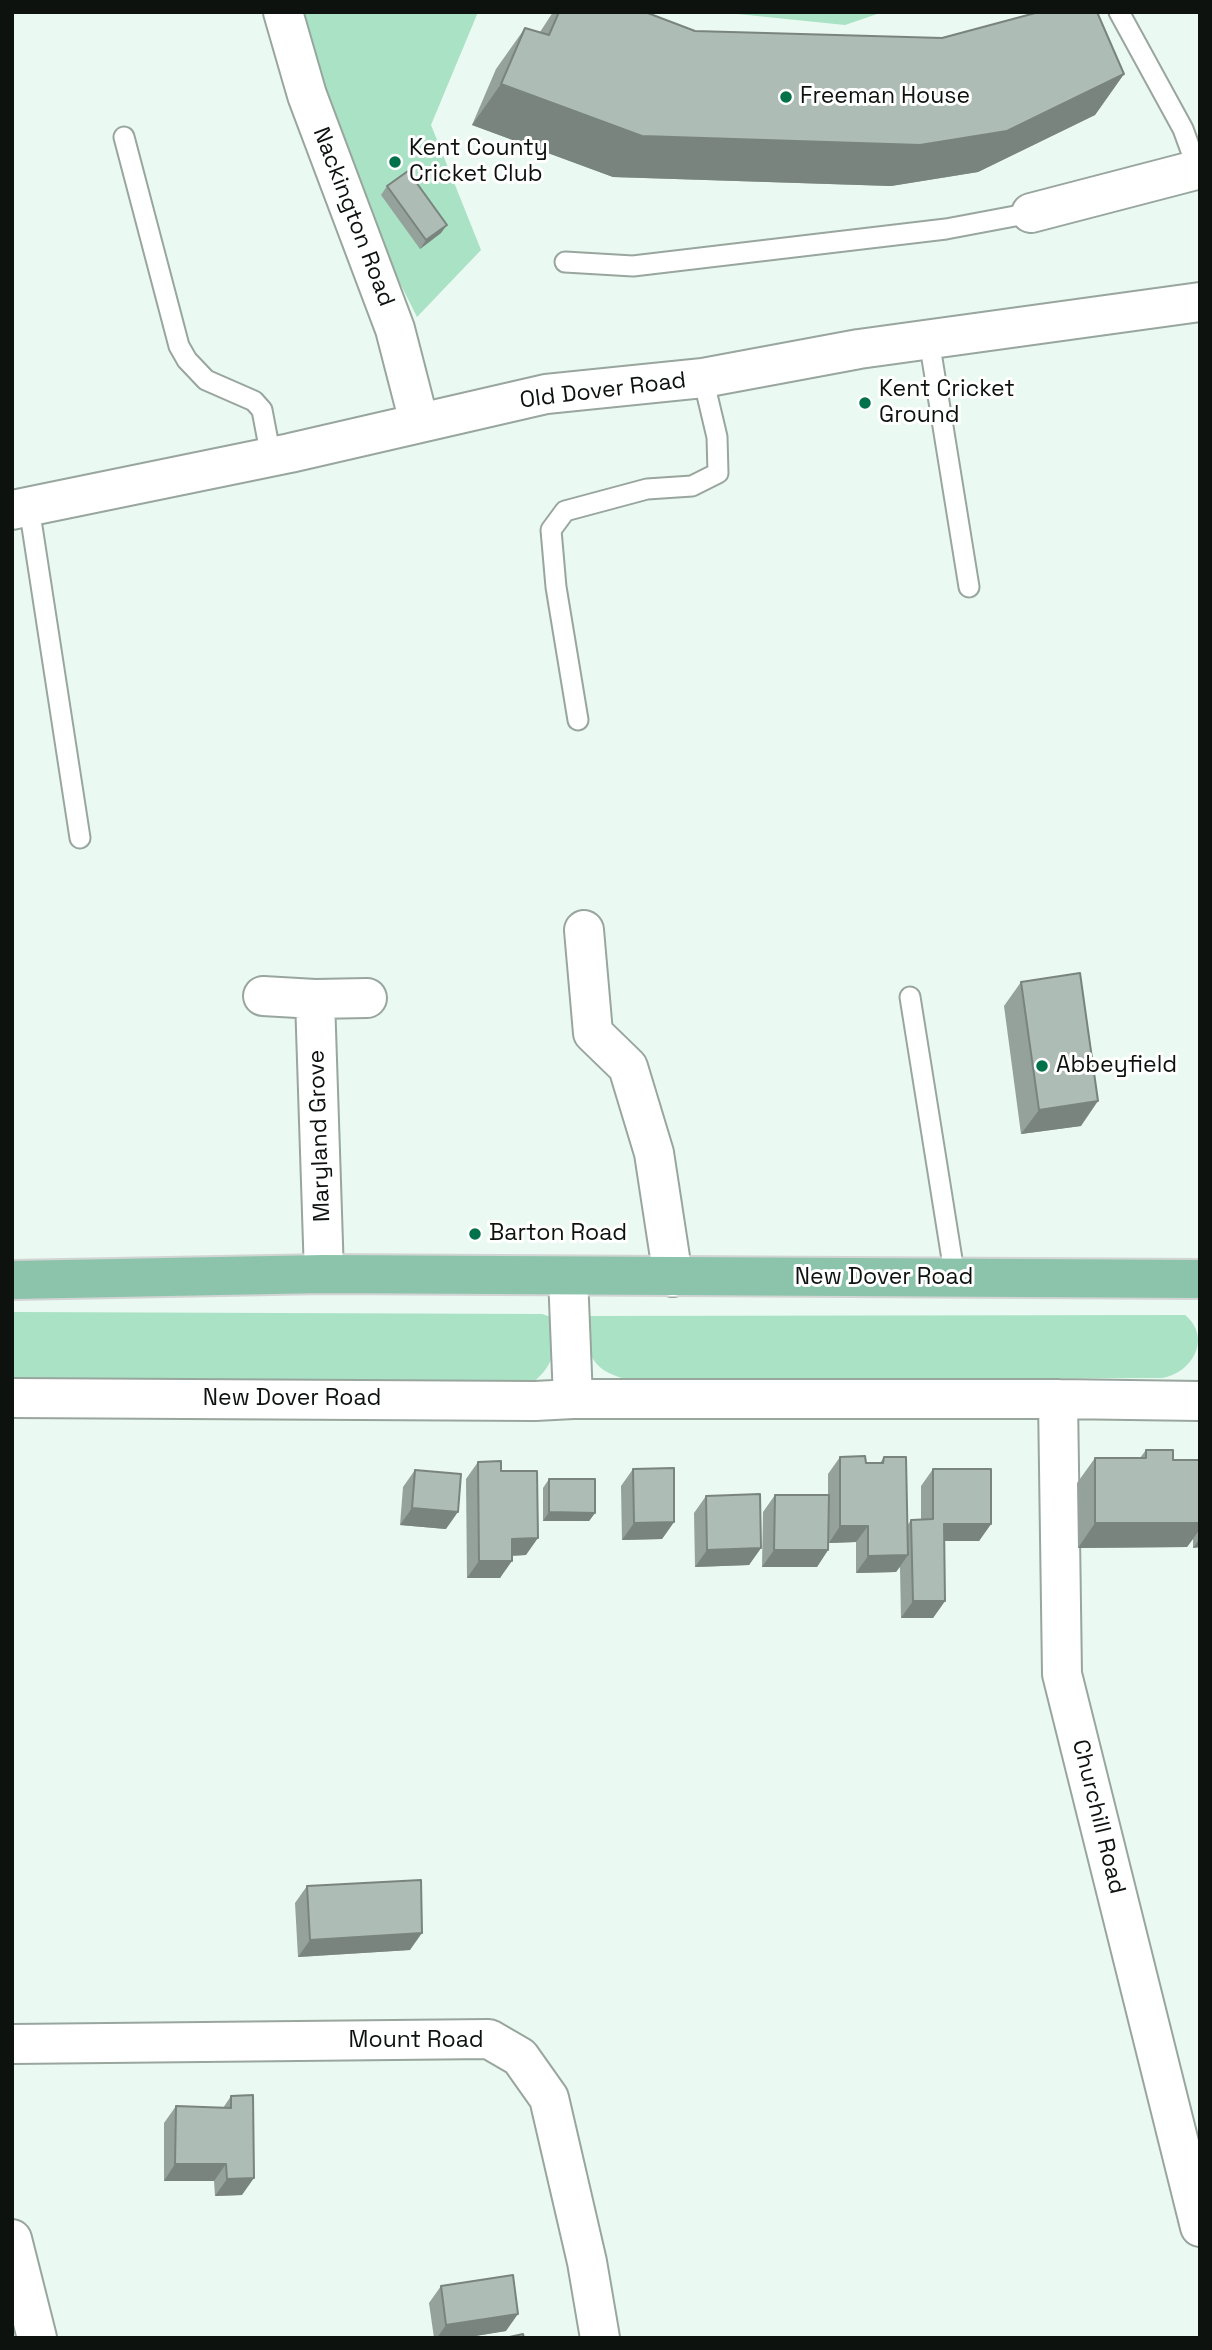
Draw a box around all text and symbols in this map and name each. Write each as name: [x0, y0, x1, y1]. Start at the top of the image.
place label: Freeman House: [800, 83, 970, 111]
marker: Freeman House: [778, 89, 794, 105]
street label: Nackington Road: [306, 124, 400, 310]
place label: Kent County Cricket Club: [409, 135, 548, 189]
marker: Kent County Cricket Club: [387, 154, 403, 170]
street label: Old Dover Road: [518, 367, 688, 415]
place label: Kent Cricket Ground: [879, 376, 1015, 430]
marker: Kent Cricket Ground: [857, 395, 873, 411]
street label: Maryland Grove: [303, 1049, 337, 1223]
place label: Abbeyfield: [1056, 1052, 1177, 1080]
marker: Abbeyfield: [1034, 1058, 1050, 1074]
place label: Barton Road: [489, 1220, 627, 1248]
marker: Barton Road: [467, 1226, 483, 1242]
street label: New Dover Road: [795, 1264, 973, 1292]
street label: New Dover Road: [203, 1385, 381, 1413]
street label: Churchill Road: [1065, 1737, 1131, 1897]
street label: Mount Road: [349, 2027, 483, 2055]

